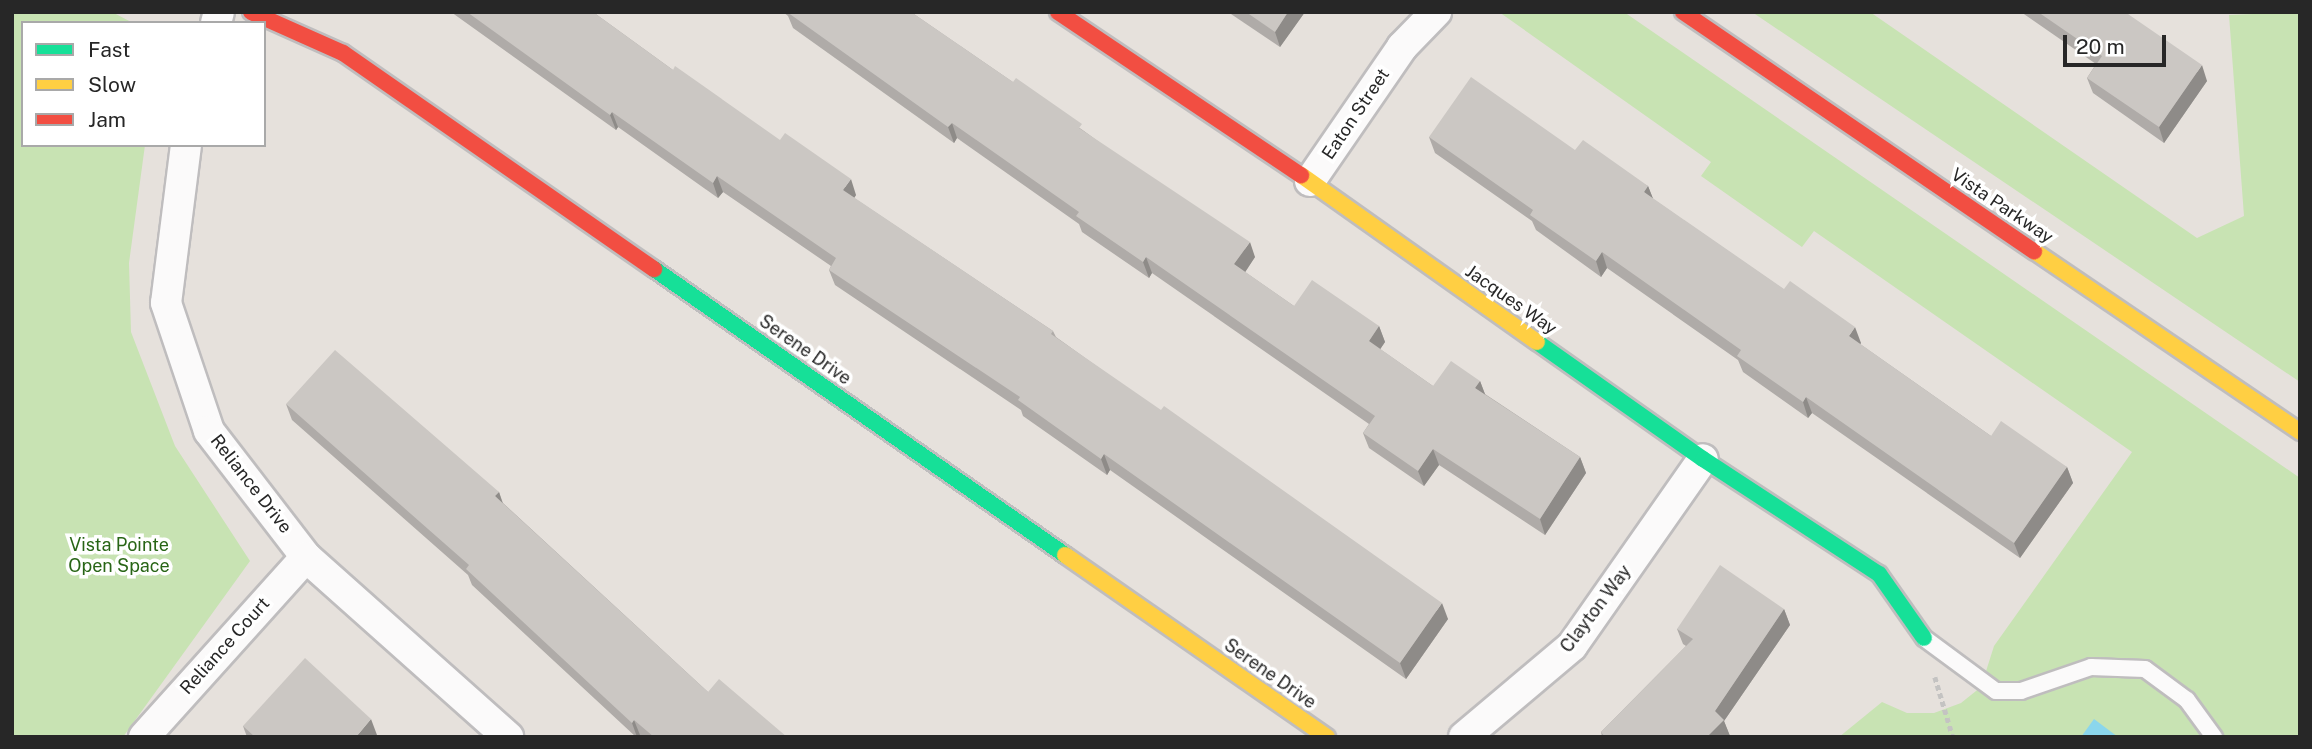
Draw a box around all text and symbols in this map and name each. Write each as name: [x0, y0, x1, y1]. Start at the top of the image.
legend: [21, 21, 266, 147]
scale bar: [2067, 21, 2170, 65]
text: 20 m: [2076, 34, 2125, 59]
text: Fast: [88, 37, 130, 62]
street label: Eaton Street: [1318, 64, 1394, 164]
text: Slow: [88, 72, 136, 97]
text: Jam: [88, 107, 126, 132]
street label: Vista Parkway: [1947, 164, 2057, 248]
street label: Jacques Way: [1461, 260, 1561, 340]
street label: Serene Drive: [755, 310, 855, 390]
street label: Reliance Drive: [206, 430, 296, 538]
park label: Vista Pointe Open Space: [68, 535, 170, 578]
street label: Clayton Way: [1556, 561, 1636, 657]
street label: Reliance Court: [176, 593, 274, 699]
street label: Serene Drive: [1220, 634, 1320, 714]

